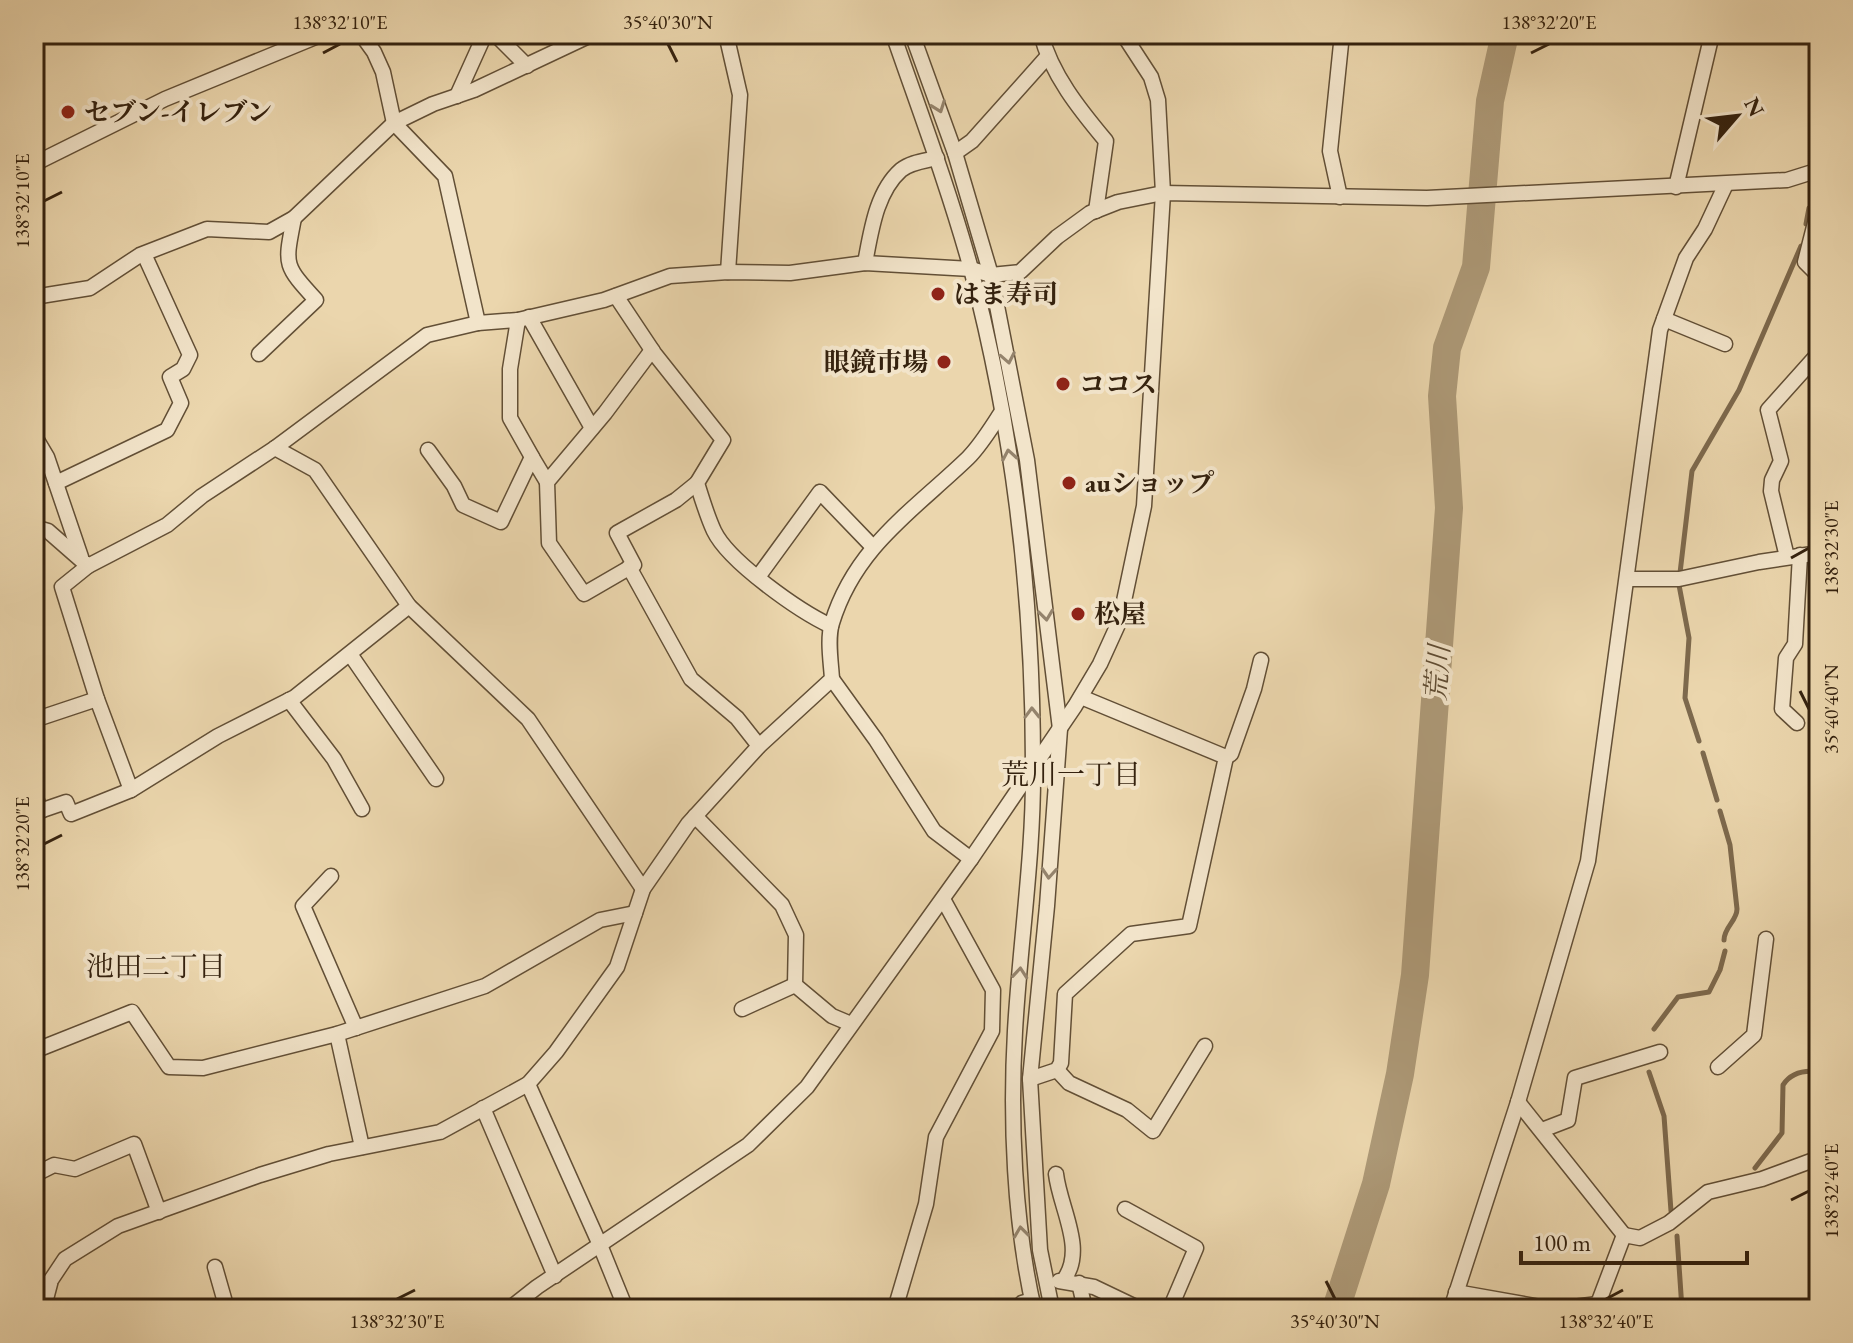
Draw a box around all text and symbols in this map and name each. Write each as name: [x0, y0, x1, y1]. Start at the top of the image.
text: 138°32'10"E: [293, 9, 387, 35]
text: 35°40'30"N: [623, 9, 713, 35]
text: 138°32'20"E: [1502, 9, 1596, 35]
north arrow: [1697, 76, 1777, 156]
text: N: [1737, 92, 1771, 122]
place label: セブン-イレブン: [84, 95, 272, 129]
one-way arrow: [929, 99, 945, 113]
marker: セブン-イレブン: [59, 103, 77, 121]
text: 138°32'10"E: [9, 154, 35, 248]
place label: はま寿司: [954, 277, 1058, 311]
marker: はま寿司: [929, 285, 947, 303]
place label: 眼鏡市場: [824, 345, 928, 379]
one-way arrow: [998, 351, 1015, 364]
marker: 眼鏡市場: [935, 353, 953, 371]
place label: ココス: [1079, 367, 1157, 401]
marker: ココス: [1054, 375, 1072, 393]
one-way arrow: [1002, 448, 1019, 461]
place label: auショップ: [1085, 466, 1214, 500]
marker: auショップ: [1060, 474, 1078, 492]
text: 138°32'30"E: [1818, 501, 1844, 595]
place label: 松屋: [1094, 597, 1146, 631]
marker: 松屋: [1069, 605, 1087, 623]
one-way arrow: [1037, 608, 1054, 621]
water label: 荒川: [1417, 641, 1457, 702]
text: 35°40'40"N: [1818, 664, 1844, 754]
one-way arrow: [1023, 706, 1041, 719]
district label: 荒川一丁目: [1001, 756, 1141, 792]
text: 138°32'20"E: [9, 797, 35, 891]
one-way arrow: [1041, 867, 1058, 880]
district label: 池田二丁目: [86, 948, 226, 984]
one-way arrow: [1011, 966, 1028, 979]
text: 138°32'40"E: [1818, 1144, 1844, 1238]
scale bar: [1521, 1215, 1747, 1265]
one-way arrow: [1013, 1225, 1030, 1239]
text: 100 m: [1533, 1227, 1591, 1258]
text: 138°32'30"E: [350, 1308, 444, 1334]
text: 35°40'30"N: [1290, 1308, 1380, 1334]
text: 138°32'40"E: [1559, 1308, 1653, 1334]

